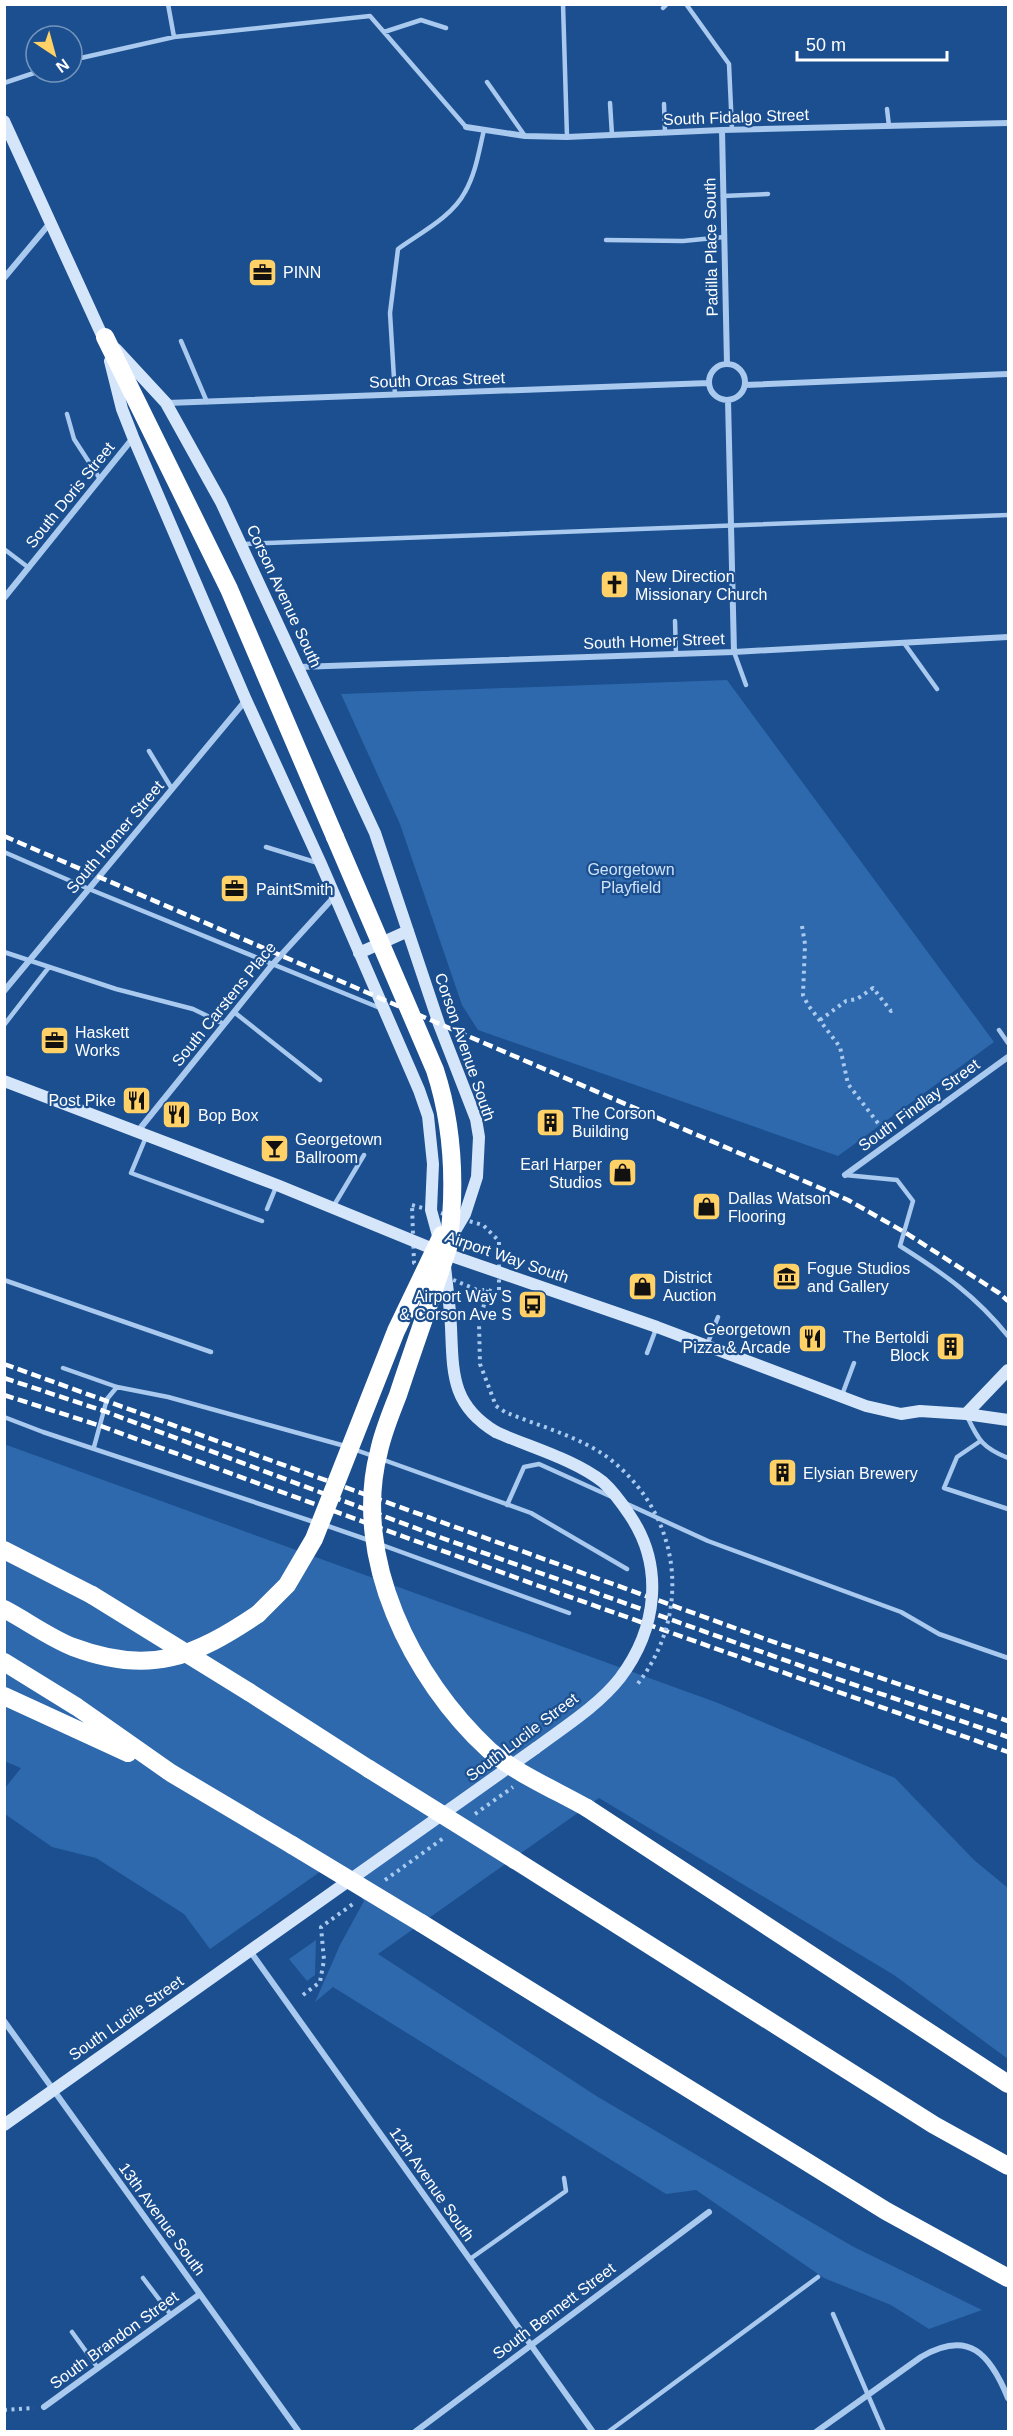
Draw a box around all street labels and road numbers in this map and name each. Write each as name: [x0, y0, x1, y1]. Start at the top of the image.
street label: South Fidalgo Street: [663, 106, 810, 128]
street label: Padilla Place South: [701, 177, 721, 317]
street label: South Orcas Street: [369, 369, 506, 391]
street label: South Doris Street: [22, 438, 118, 551]
street label: Corson Avenue South: [243, 522, 325, 670]
street label: South Homer Street: [583, 630, 726, 652]
street label: South Homer Street: [63, 777, 167, 897]
street label: South Carstens Place: [169, 938, 279, 1069]
street label: Corson Avenue South: [432, 971, 498, 1123]
street label: South Findlay Street: [855, 1055, 983, 1154]
street label: Airport Way South: [443, 1228, 571, 1286]
street label: South Lucile Street: [463, 1689, 582, 1784]
street label: South Lucile Street: [66, 1972, 187, 2064]
street label: 12th Avenue South: [386, 2124, 478, 2244]
street label: 13th Avenue South: [115, 2159, 209, 2279]
street label: South Bennett Street: [490, 2259, 619, 2362]
street label: South Brandon Street: [47, 2288, 182, 2392]

